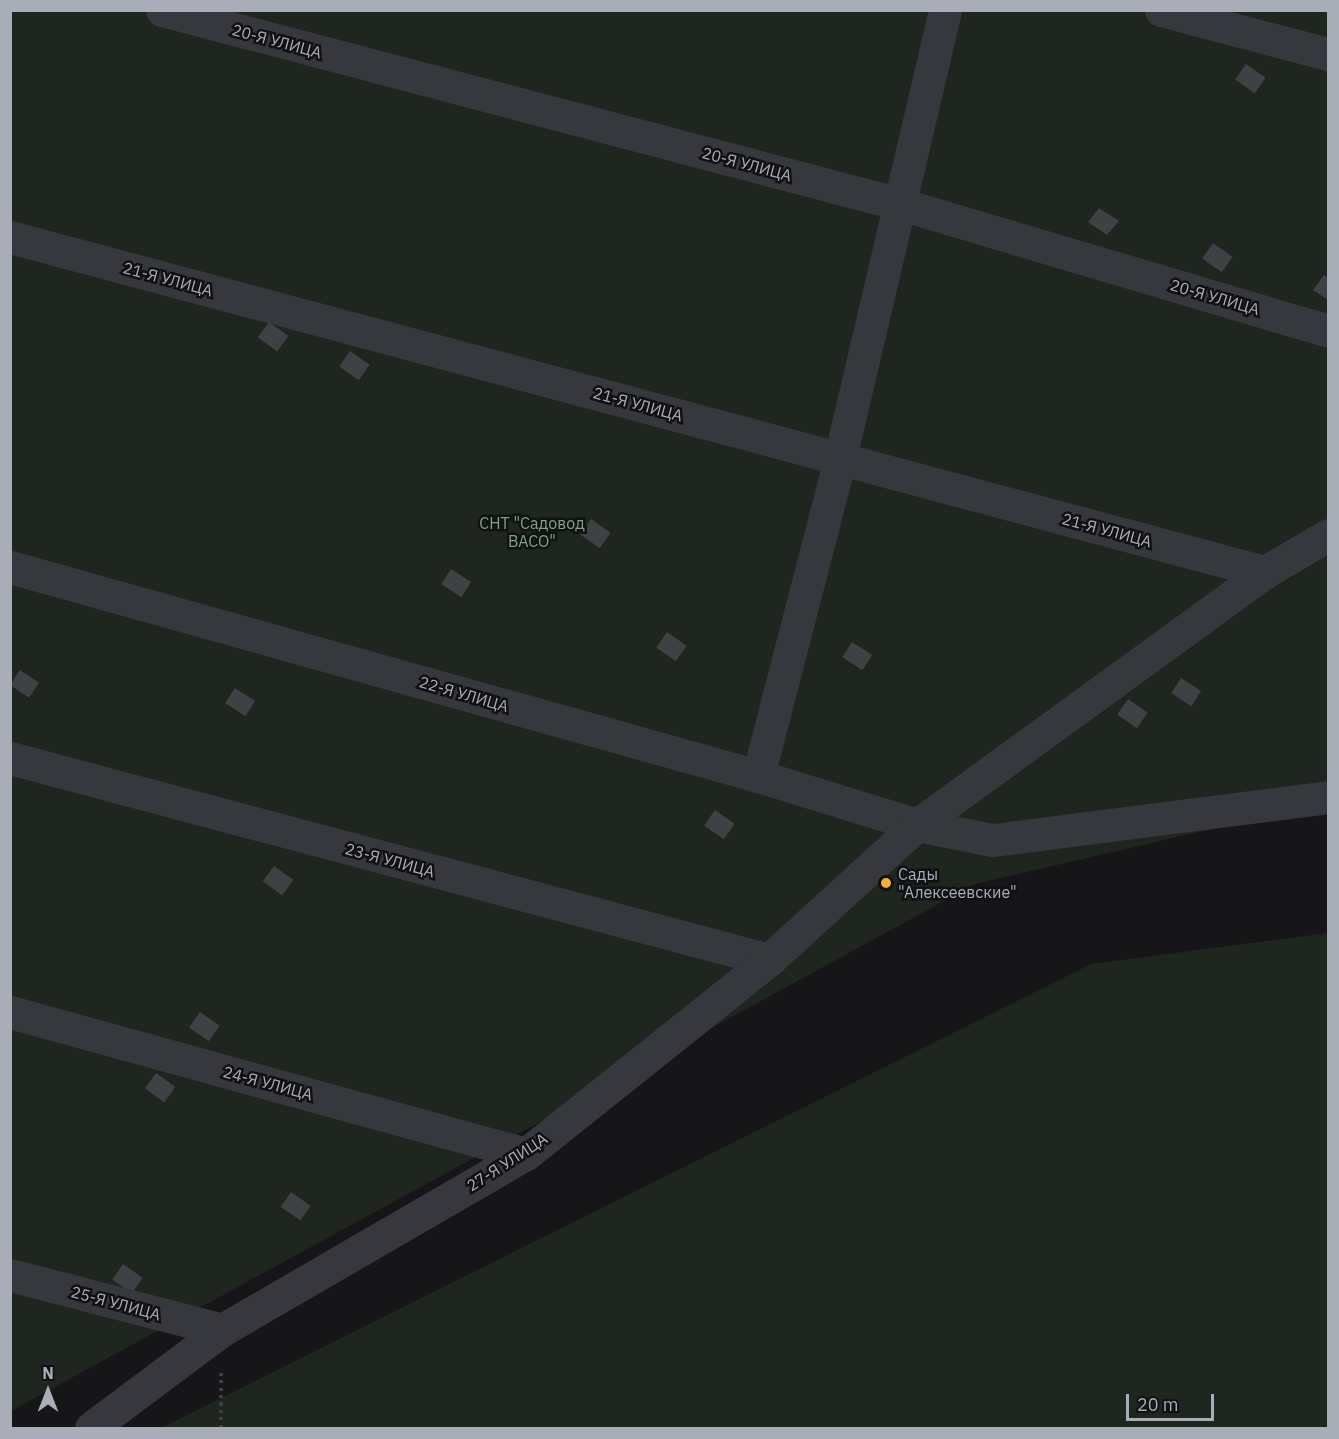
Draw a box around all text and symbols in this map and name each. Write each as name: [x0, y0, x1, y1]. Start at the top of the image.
street label: 20-Я УЛИЦА: [230, 20, 324, 62]
street label: 20-Я УЛИЦА: [700, 143, 794, 185]
street label: 21-Я УЛИЦА: [121, 258, 215, 300]
street label: 20-Я УЛИЦА: [1168, 275, 1262, 319]
street label: 21-Я УЛИЦА: [591, 383, 685, 425]
street label: 21-Я УЛИЦА: [1060, 509, 1154, 551]
park label: СНТ "Садовод ВАСО": [479, 513, 585, 551]
street label: 22-Я УЛИЦА: [417, 672, 511, 716]
street label: 23-Я УЛИЦА: [343, 839, 437, 881]
place label: Сады "Алексеевские": [898, 864, 1017, 902]
marker: Сады "Алексеевские": [879, 876, 893, 890]
street label: 24-Я УЛИЦА: [221, 1062, 315, 1104]
street label: 27-Я УЛИЦА: [463, 1129, 551, 1195]
street label: 25-Я УЛИЦА: [69, 1282, 163, 1324]
north arrow: [18, 1361, 78, 1421]
text: N: [42, 1363, 54, 1383]
scale bar: [1129, 1382, 1218, 1420]
text: 20 m: [1137, 1393, 1179, 1416]

